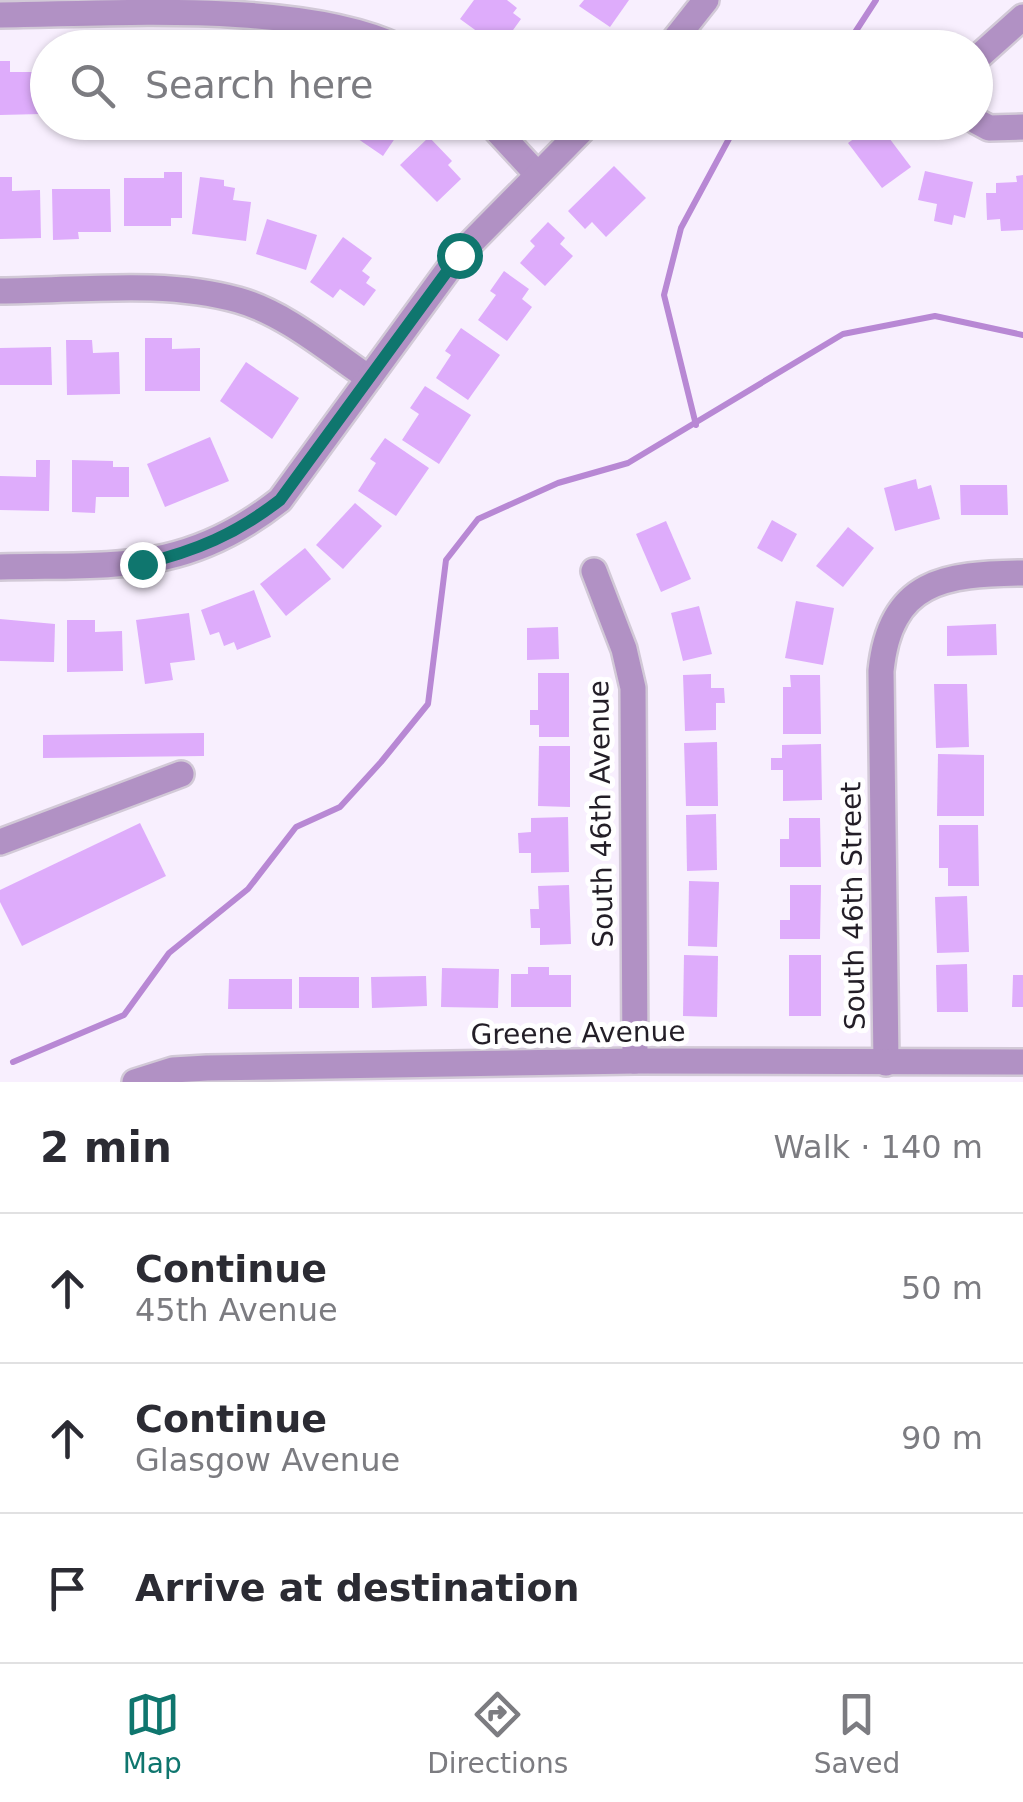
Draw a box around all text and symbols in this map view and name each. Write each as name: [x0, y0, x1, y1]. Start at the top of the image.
search box: [30, 30, 993, 140]
icon: search: [65, 58, 120, 113]
text: Search here: [145, 63, 373, 107]
route start: [437, 233, 483, 279]
route end: [120, 542, 166, 588]
street label: South 46th Avenue: [582, 680, 620, 948]
street label: South 46th Street: [834, 781, 872, 1031]
street label: Greene Avenue: [470, 1015, 686, 1051]
text: 2 min: [40, 1123, 172, 1172]
text: Walk · 140 m: [773, 1128, 983, 1166]
text: Continue: [135, 1247, 327, 1291]
icon: ahead: [40, 1261, 95, 1316]
text: 50 m: [901, 1269, 983, 1307]
text: 45th Avenue: [135, 1291, 338, 1329]
text: Continue: [135, 1397, 327, 1441]
icon: ahead: [40, 1411, 95, 1466]
text: 90 m: [901, 1419, 983, 1457]
text: Glasgow Avenue: [135, 1441, 400, 1479]
icon: arrive: [40, 1561, 95, 1616]
text: Arrive at destination: [135, 1566, 580, 1610]
tab: Map: [123, 1687, 182, 1780]
tab: Directions: [427, 1687, 568, 1780]
tab: Saved: [814, 1687, 900, 1780]

